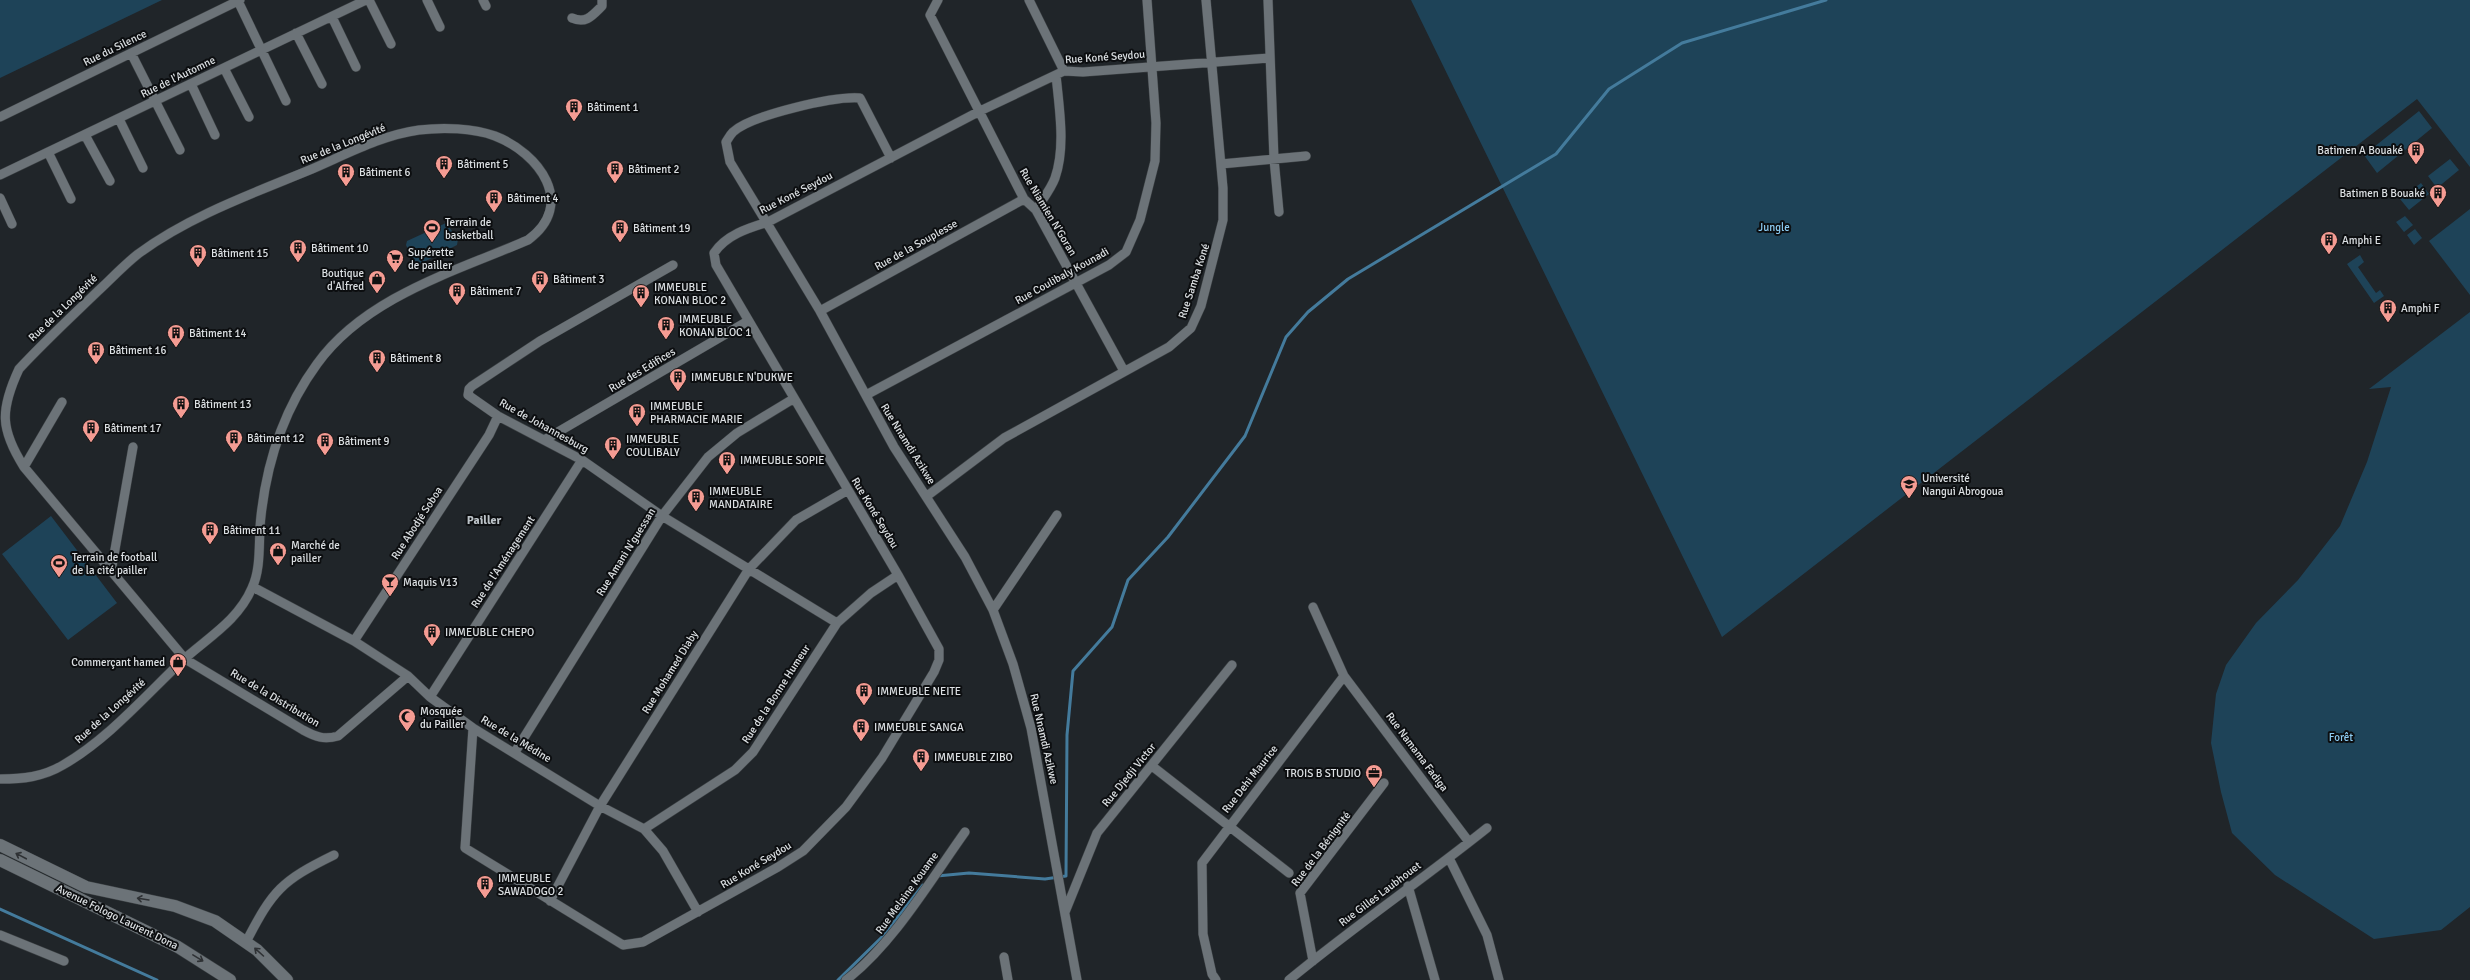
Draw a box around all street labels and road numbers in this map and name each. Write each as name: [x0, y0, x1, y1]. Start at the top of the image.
street label: Rue du Silence: [81, 27, 149, 69]
street label: Rue Koné Seydou: [1064, 48, 1146, 66]
street label: Rue de l'Automne: [138, 53, 218, 101]
street label: Rue de la Longévité: [299, 121, 387, 167]
street label: Rue Niamien N'Goran: [1017, 166, 1079, 258]
street label: Rue Koné Seydou: [757, 169, 835, 217]
street label: Rue de la Souplesse: [872, 217, 960, 273]
street label: Rue Samba Koné: [1176, 242, 1212, 320]
street label: Rue Coulibaly Kounadi: [1013, 245, 1111, 307]
street label: Rue de la Longévité: [26, 272, 100, 344]
street label: Rue des Edifices: [606, 345, 678, 395]
street label: Rue de Johannesburg: [497, 396, 591, 456]
street label: Rue Nnamdi Azikwe: [878, 401, 938, 487]
street label: Rue Koné Seydou: [849, 475, 901, 551]
street label: Rue Abodjé Soboa: [389, 484, 446, 562]
street label: Rue Amani N'guessan: [594, 506, 658, 598]
street label: Rue de l'Aménagement: [468, 513, 538, 610]
street label: Rue Mohamed Diaby: [639, 627, 701, 716]
street label: Rue de la Bonne Humeur: [739, 642, 813, 746]
street label: Rue de la Distribution: [228, 666, 322, 730]
street label: Rue de la Longévité: [72, 676, 148, 746]
street label: Rue Nnamdi Azikwe: [1027, 692, 1061, 786]
street label: Rue Namama Fadiga: [1383, 710, 1451, 794]
street label: Rue de la Médine: [478, 713, 554, 765]
street label: Rue Djedji Victor: [1099, 741, 1159, 809]
street label: Rue Dehi Maurice: [1219, 742, 1281, 816]
street label: Rue de la Bénignité: [1289, 809, 1353, 889]
street label: Rue Koné Seydou: [718, 839, 794, 891]
street label: Rue Melaine Kouame: [873, 849, 941, 937]
street label: Rue Gilles Laubhouet: [1336, 859, 1424, 929]
street label: Avenue Fologo Laurent Dona: [54, 882, 180, 952]

